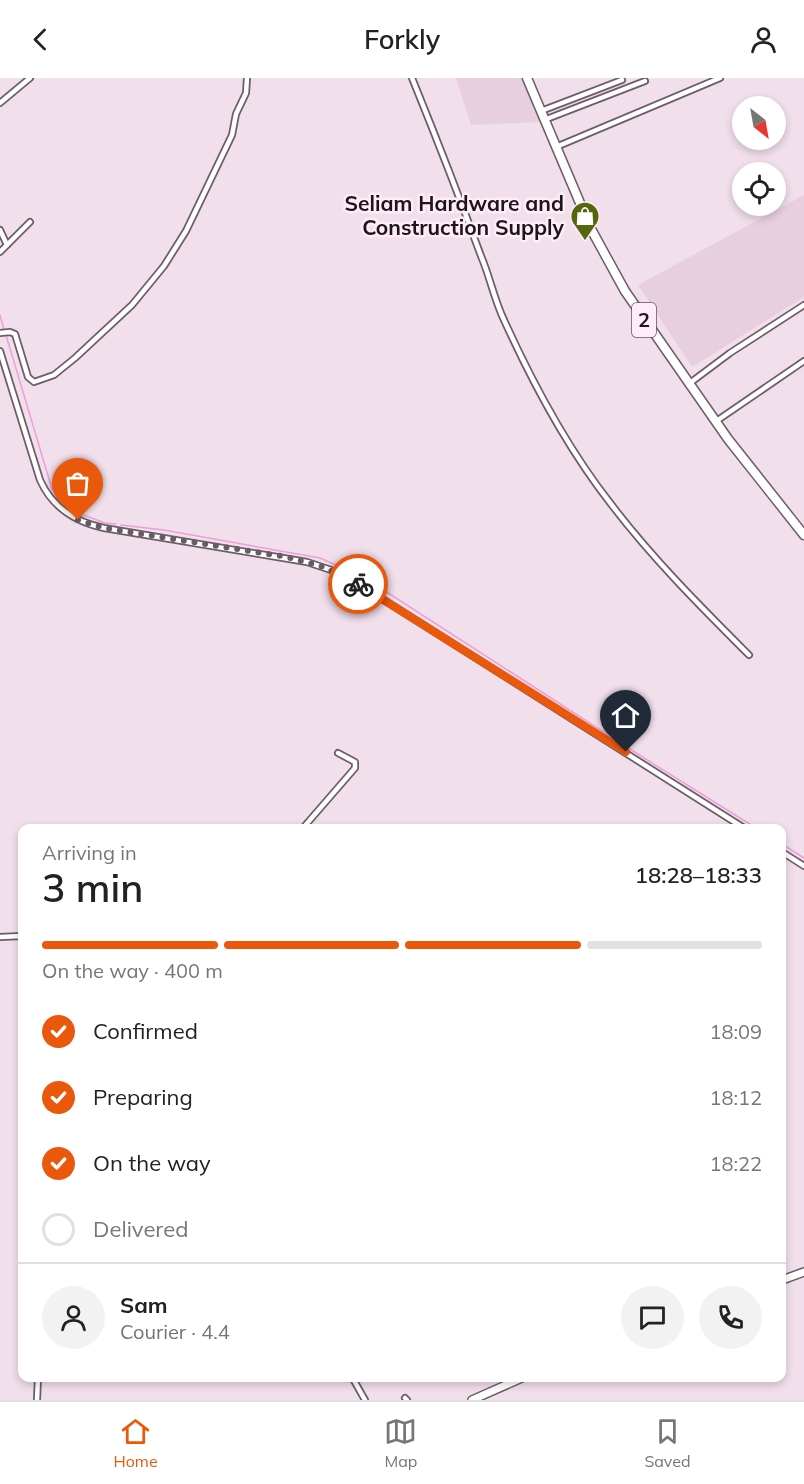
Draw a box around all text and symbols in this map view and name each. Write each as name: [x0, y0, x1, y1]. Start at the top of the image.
text: Forkly: [364, 22, 440, 56]
icon: back: [24, 23, 57, 56]
icon: person: [747, 23, 780, 56]
north arrow: [732, 96, 786, 150]
map controls: [732, 96, 786, 216]
button: locate: [732, 162, 786, 216]
place label: Seliam Hardware and Construction Supply: [345, 190, 565, 240]
shop icon: Seliam Hardware and Construction Supply: [569, 200, 601, 242]
road number: 2: [632, 303, 656, 337]
pin: [52, 458, 103, 520]
icon: bag: [61, 467, 94, 500]
courier: [328, 554, 388, 614]
icon: bike: [342, 568, 375, 601]
pin: [600, 690, 651, 752]
icon: home: [609, 699, 642, 732]
text: Arriving in: [42, 840, 137, 865]
text: 18:28–18:33: [635, 861, 762, 889]
text: 3 min: [42, 863, 143, 912]
text: On the way · 400 m: [42, 958, 223, 983]
icon: check: [42, 1015, 75, 1048]
text: Confirmed: [93, 1017, 198, 1045]
text: 18:09: [709, 1019, 762, 1044]
icon: check: [42, 1081, 75, 1114]
text: Preparing: [93, 1083, 193, 1111]
text: 18:12: [709, 1085, 762, 1110]
icon: check: [42, 1147, 75, 1180]
text: On the way: [93, 1149, 211, 1177]
text: 18:22: [709, 1151, 762, 1176]
text: Delivered: [93, 1215, 188, 1243]
button: person: [42, 1286, 105, 1349]
button: chat: [621, 1286, 684, 1349]
button: phone: [699, 1286, 762, 1349]
text: Sam: [120, 1291, 168, 1319]
text: Courier · 4.4: [120, 1319, 230, 1344]
tab: Home: [113, 1415, 158, 1471]
tab: Map: [384, 1415, 417, 1471]
tab: Saved: [644, 1415, 691, 1471]

